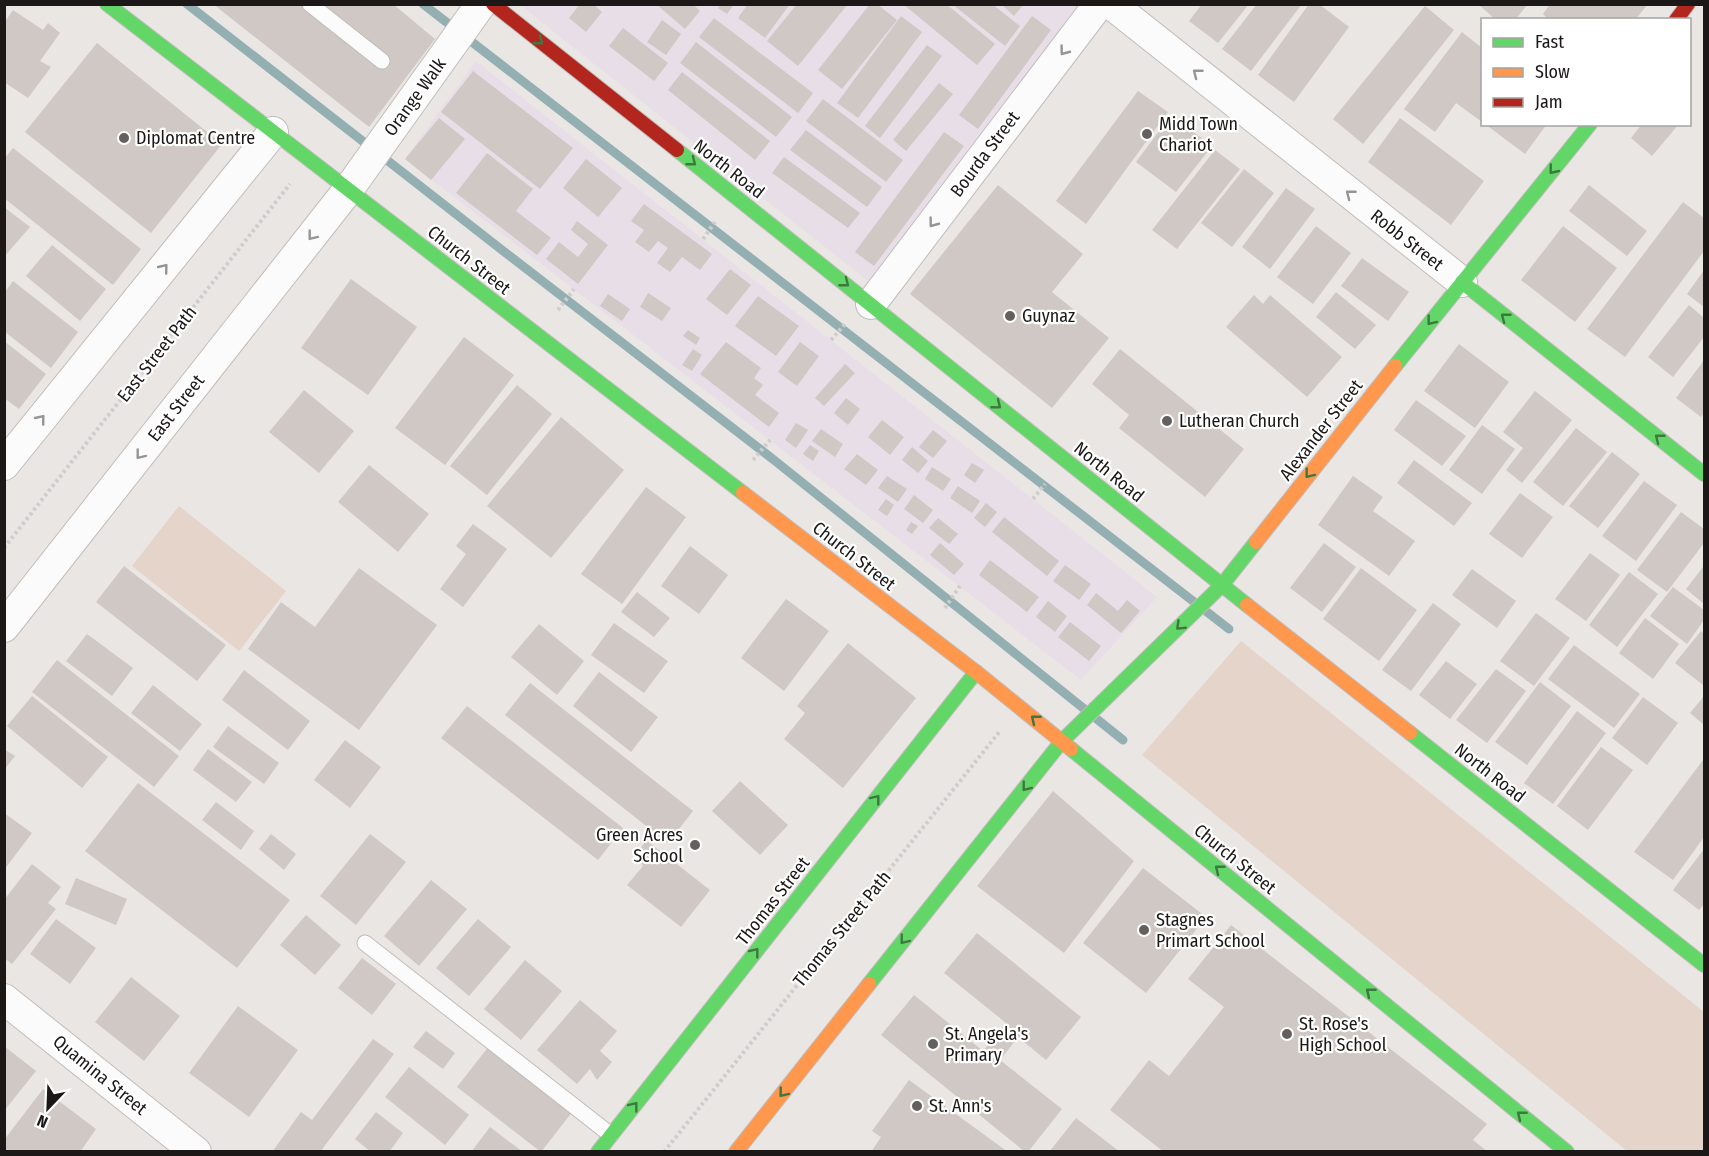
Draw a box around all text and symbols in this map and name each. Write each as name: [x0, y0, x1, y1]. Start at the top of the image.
legend: [1481, 18, 1691, 126]
text: Fast: [1535, 31, 1564, 53]
one-way arrow: [532, 33, 543, 44]
one-way arrow: [1060, 44, 1071, 55]
street label: Orange Walk: [379, 53, 451, 140]
text: Slow: [1535, 61, 1570, 83]
one-way arrow: [1193, 69, 1204, 80]
text: Jam: [1535, 91, 1563, 113]
street label: Bourda Street: [946, 107, 1024, 201]
place label: Midd Town Chariot: [1159, 113, 1238, 156]
place label: Diplomat Centre: [136, 127, 255, 149]
marker: Midd Town Chariot: [1140, 127, 1154, 141]
marker: Diplomat Centre: [117, 131, 131, 145]
street label: North Road: [689, 135, 769, 203]
one-way arrow: [685, 154, 696, 165]
one-way arrow: [1550, 163, 1561, 174]
one-way arrow: [1346, 190, 1357, 201]
street label: Robb Street: [1366, 205, 1448, 275]
one-way arrow: [929, 216, 940, 227]
street label: Church Street: [423, 221, 515, 299]
one-way arrow: [309, 229, 320, 240]
one-way arrow: [156, 263, 167, 274]
one-way arrow: [838, 276, 849, 287]
street label: East Street Path: [113, 302, 201, 406]
place label: Guynaz: [1022, 305, 1075, 327]
marker: Guynaz: [1003, 309, 1017, 323]
one-way arrow: [1501, 314, 1512, 325]
one-way arrow: [1427, 315, 1438, 326]
street label: East Street: [143, 370, 209, 446]
street label: Alexander Street: [1275, 375, 1367, 485]
one-way arrow: [990, 397, 1001, 408]
place label: Lutheran Church: [1179, 410, 1299, 432]
marker: Lutheran Church: [1160, 414, 1174, 428]
one-way arrow: [34, 415, 45, 426]
one-way arrow: [1654, 434, 1665, 445]
street label: North Road: [1070, 437, 1148, 507]
one-way arrow: [136, 448, 147, 459]
one-way arrow: [1306, 467, 1317, 478]
street label: Church Street: [808, 517, 900, 595]
one-way arrow: [1176, 618, 1187, 629]
one-way arrow: [1031, 716, 1042, 727]
street label: North Road: [1450, 739, 1530, 807]
one-way arrow: [1022, 780, 1033, 791]
one-way arrow: [869, 795, 880, 806]
street label: Church Street: [1189, 819, 1281, 899]
place label: Green Acres School: [596, 824, 683, 867]
marker: Green Acres School: [688, 838, 702, 852]
street label: Thomas Street: [732, 852, 814, 950]
one-way arrow: [1215, 865, 1226, 876]
street label: Thomas Street Path: [788, 867, 896, 991]
place label: Stagnes Primart School: [1156, 909, 1265, 952]
marker: Stagnes Primart School: [1137, 923, 1151, 937]
one-way arrow: [901, 933, 912, 944]
one-way arrow: [748, 948, 759, 959]
one-way arrow: [1366, 988, 1377, 999]
place label: St. Rose's High School: [1299, 1013, 1387, 1056]
place label: St. Angela's Primary: [945, 1023, 1029, 1066]
marker: St. Rose's High School: [1280, 1027, 1294, 1041]
street label: Quamina Street: [49, 1030, 152, 1120]
marker: St. Angela's Primary: [926, 1037, 940, 1051]
north arrow: [18, 1078, 78, 1138]
one-way arrow: [780, 1086, 791, 1097]
place label: St. Ann's: [929, 1095, 992, 1117]
marker: St. Ann's: [910, 1099, 924, 1113]
one-way arrow: [627, 1101, 638, 1112]
text: N: [34, 1111, 50, 1132]
one-way arrow: [1517, 1111, 1528, 1122]

